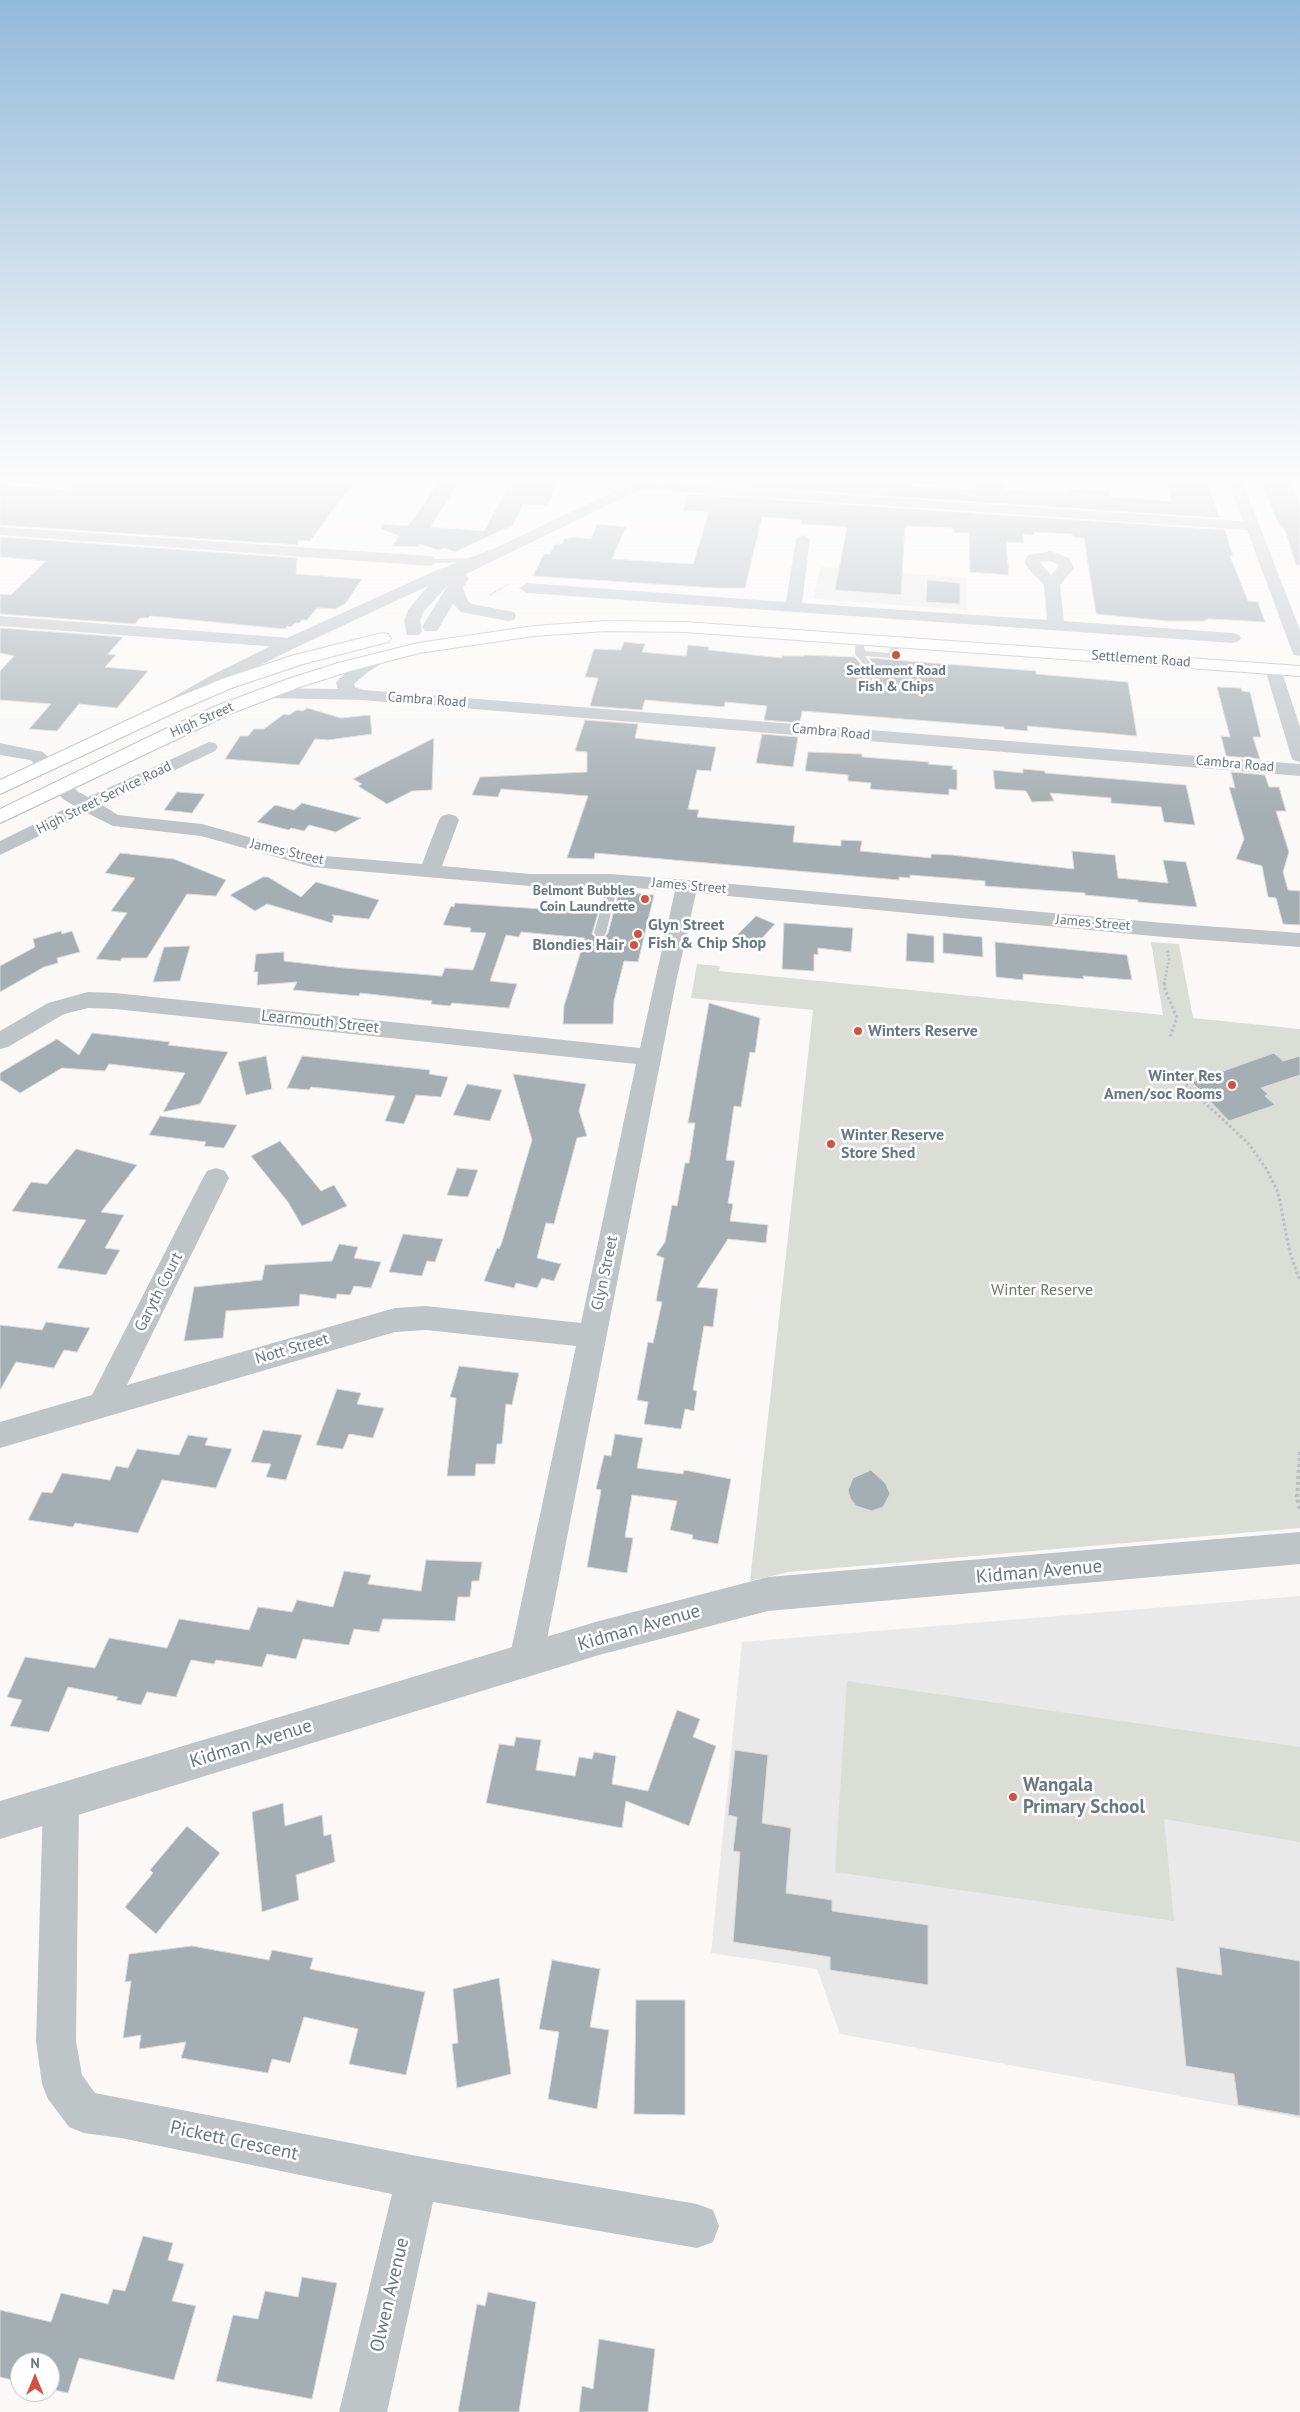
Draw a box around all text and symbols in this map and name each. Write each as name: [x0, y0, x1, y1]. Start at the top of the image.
street label: Settlement Road: [1091, 647, 1191, 671]
marker: Settlement Road Fish & Chips: [890, 649, 902, 661]
place label: Settlement Road Fish & Chips: [846, 663, 946, 696]
street label: Cambra Road: [387, 689, 467, 711]
street label: High Street: [168, 699, 236, 741]
street label: Cambra Road: [791, 720, 871, 744]
street label: Cambra Road: [1195, 752, 1275, 776]
street label: High Street Service Road: [34, 758, 174, 838]
street label: James Street: [249, 835, 325, 869]
street label: James Street: [651, 874, 727, 898]
place label: Belmont Bubbles Coin Laundrette: [533, 883, 635, 916]
marker: Belmont Bubbles Coin Laundrette: [639, 893, 651, 905]
street label: James Street: [1055, 911, 1131, 935]
place label: Glyn Street Fish & Chip Shop: [648, 915, 766, 953]
marker: Glyn Street Fish & Chip Shop: [632, 928, 644, 940]
place label: Blondies Hair: [532, 935, 624, 955]
marker: Blondies Hair: [628, 939, 640, 951]
street label: Learmouth Street: [260, 1006, 380, 1038]
place label: Winters Reserve: [868, 1021, 978, 1041]
marker: Winters Reserve: [852, 1025, 864, 1037]
place label: Winter Res Amen/soc Rooms: [1104, 1066, 1222, 1104]
marker: Winter Res Amen/soc Rooms: [1226, 1079, 1238, 1091]
place label: Winter Reserve Store Shed: [841, 1125, 944, 1163]
marker: Winter Reserve Store Shed: [825, 1138, 837, 1150]
street label: Glyn Street: [588, 1234, 622, 1312]
street label: Garyth Court: [131, 1249, 187, 1335]
park label: Winter Reserve: [991, 1280, 1093, 1300]
street label: Nott Street: [253, 1329, 331, 1369]
street label: Kidman Avenue: [975, 1555, 1103, 1589]
street label: Kidman Avenue: [575, 1600, 703, 1656]
street label: Kidman Avenue: [187, 1715, 315, 1773]
place label: Wangala Primary School: [1023, 1775, 1145, 1819]
marker: Wangala Primary School: [1007, 1791, 1019, 1803]
street label: Pickett Crescent: [168, 2116, 300, 2166]
street label: Olwen Avenue: [366, 2236, 414, 2354]
north arrow: [10, 2352, 60, 2402]
text: N: [30, 2354, 40, 2372]

